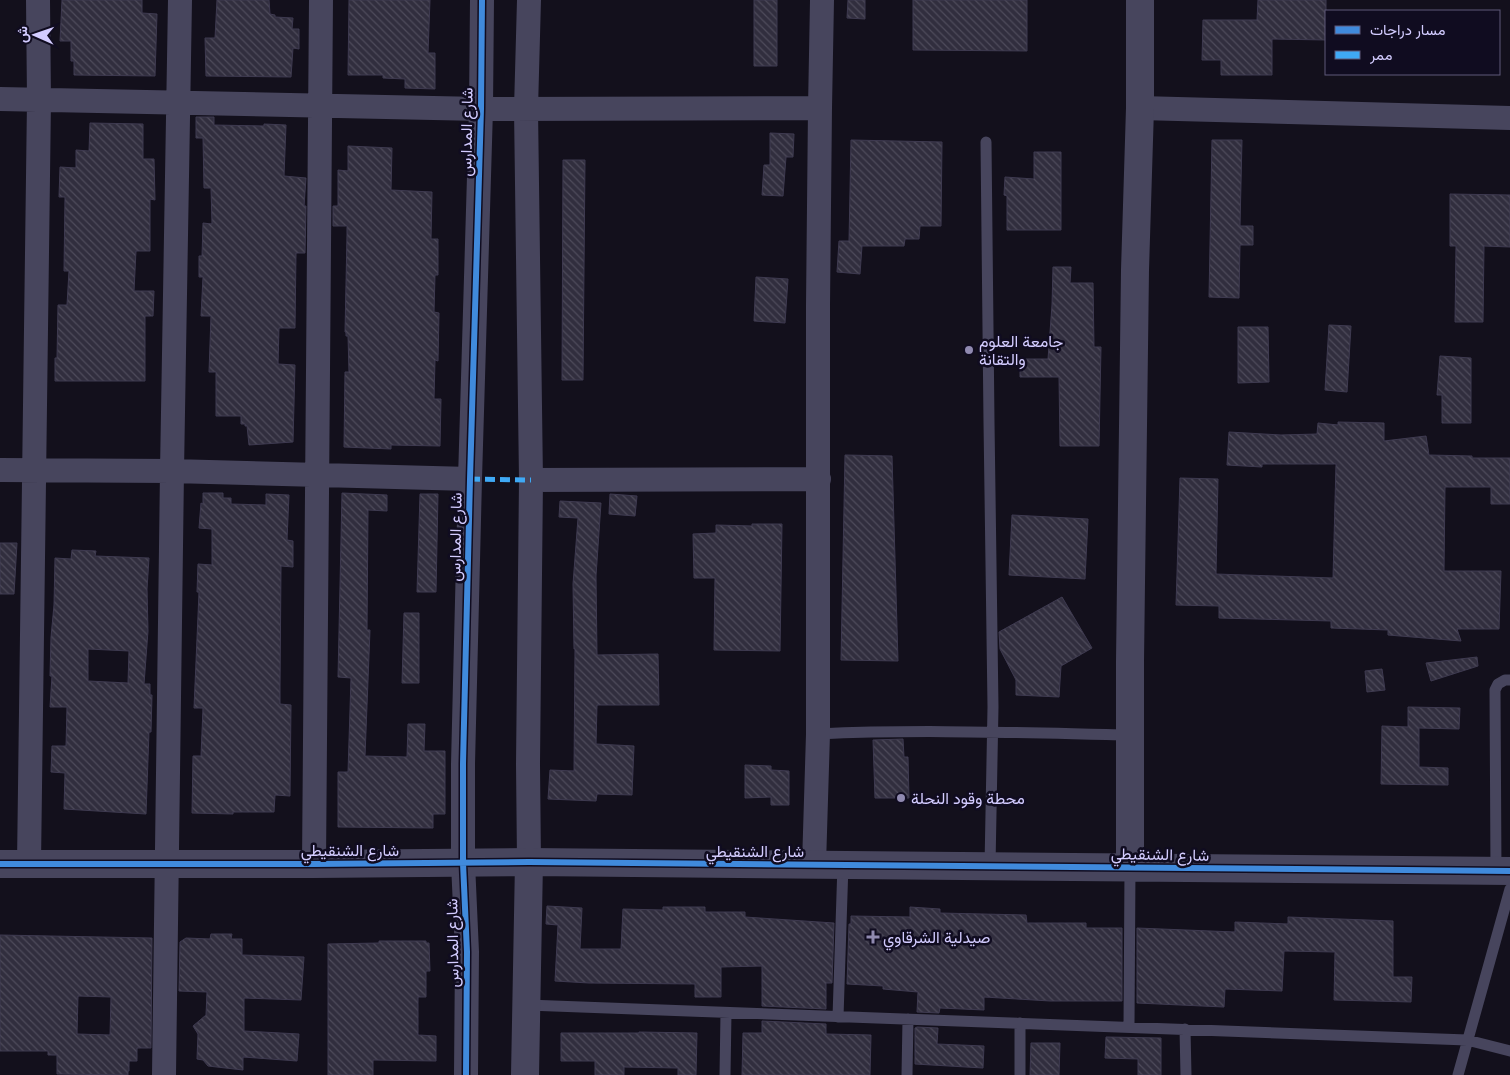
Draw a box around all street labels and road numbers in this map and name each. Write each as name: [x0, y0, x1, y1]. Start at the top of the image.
street label: شارع المدارس: [456, 87, 479, 177]
street label: شارع المدارس: [445, 492, 468, 582]
street label: شارع الشنقيطي: [301, 841, 399, 864]
street label: شارع الشنقيطي: [706, 842, 804, 865]
street label: شارع الشنقيطي: [1111, 844, 1209, 869]
street label: شارع المدارس: [442, 898, 465, 988]

